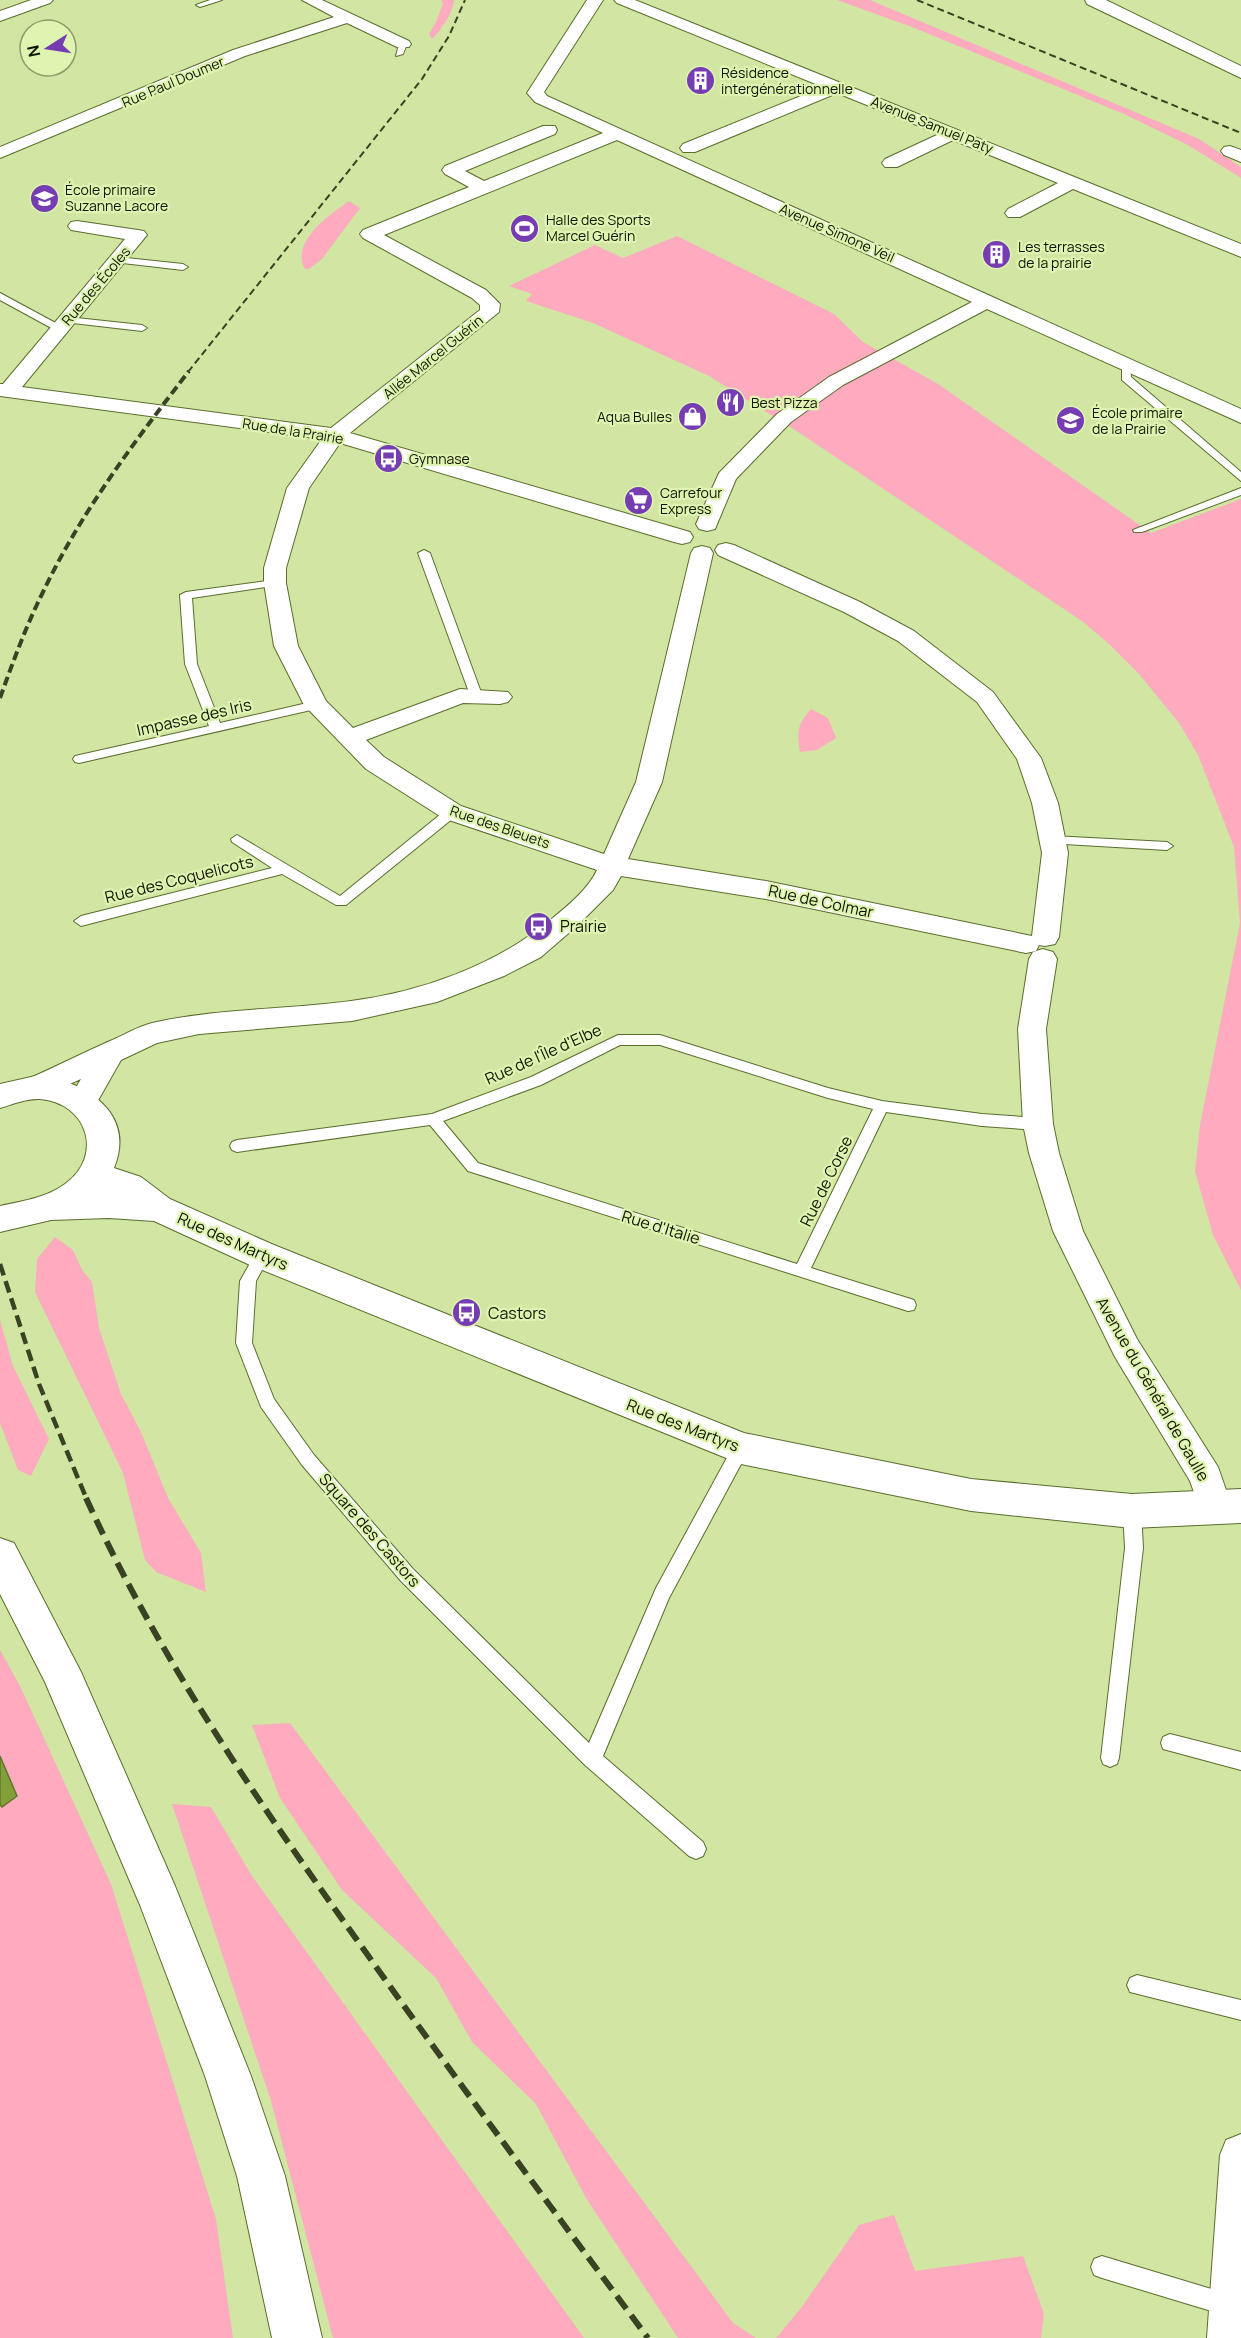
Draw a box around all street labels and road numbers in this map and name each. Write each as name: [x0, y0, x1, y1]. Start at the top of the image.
street label: Rue Paul Doumer: [119, 51, 227, 112]
street label: Avenue Samuel Paty: [868, 91, 997, 158]
street label: Avenue Simone Veil: [777, 199, 898, 267]
street label: Rue des Écoles: [57, 242, 134, 329]
street label: Allée Marcel Guérin: [379, 310, 487, 403]
street label: Rue de la Prairie: [241, 413, 345, 448]
street label: Impasse des Iris: [134, 693, 254, 741]
street label: Rue des Bleuets: [448, 801, 553, 852]
street label: Rue des Coquelicots: [103, 850, 255, 908]
street label: Rue de Colmar: [766, 879, 876, 923]
street label: Rue de l'Île d'Elbe: [481, 1018, 605, 1090]
street label: Rue de Corse: [795, 1132, 857, 1230]
street label: Rue d'Italie: [619, 1205, 703, 1249]
street label: Rue des Martyrs: [174, 1207, 292, 1275]
street label: Avenue du Général de Gaulle: [1091, 1293, 1215, 1485]
street label: Rue des Martyrs: [623, 1393, 743, 1457]
street label: Square des Castors: [314, 1468, 426, 1592]

